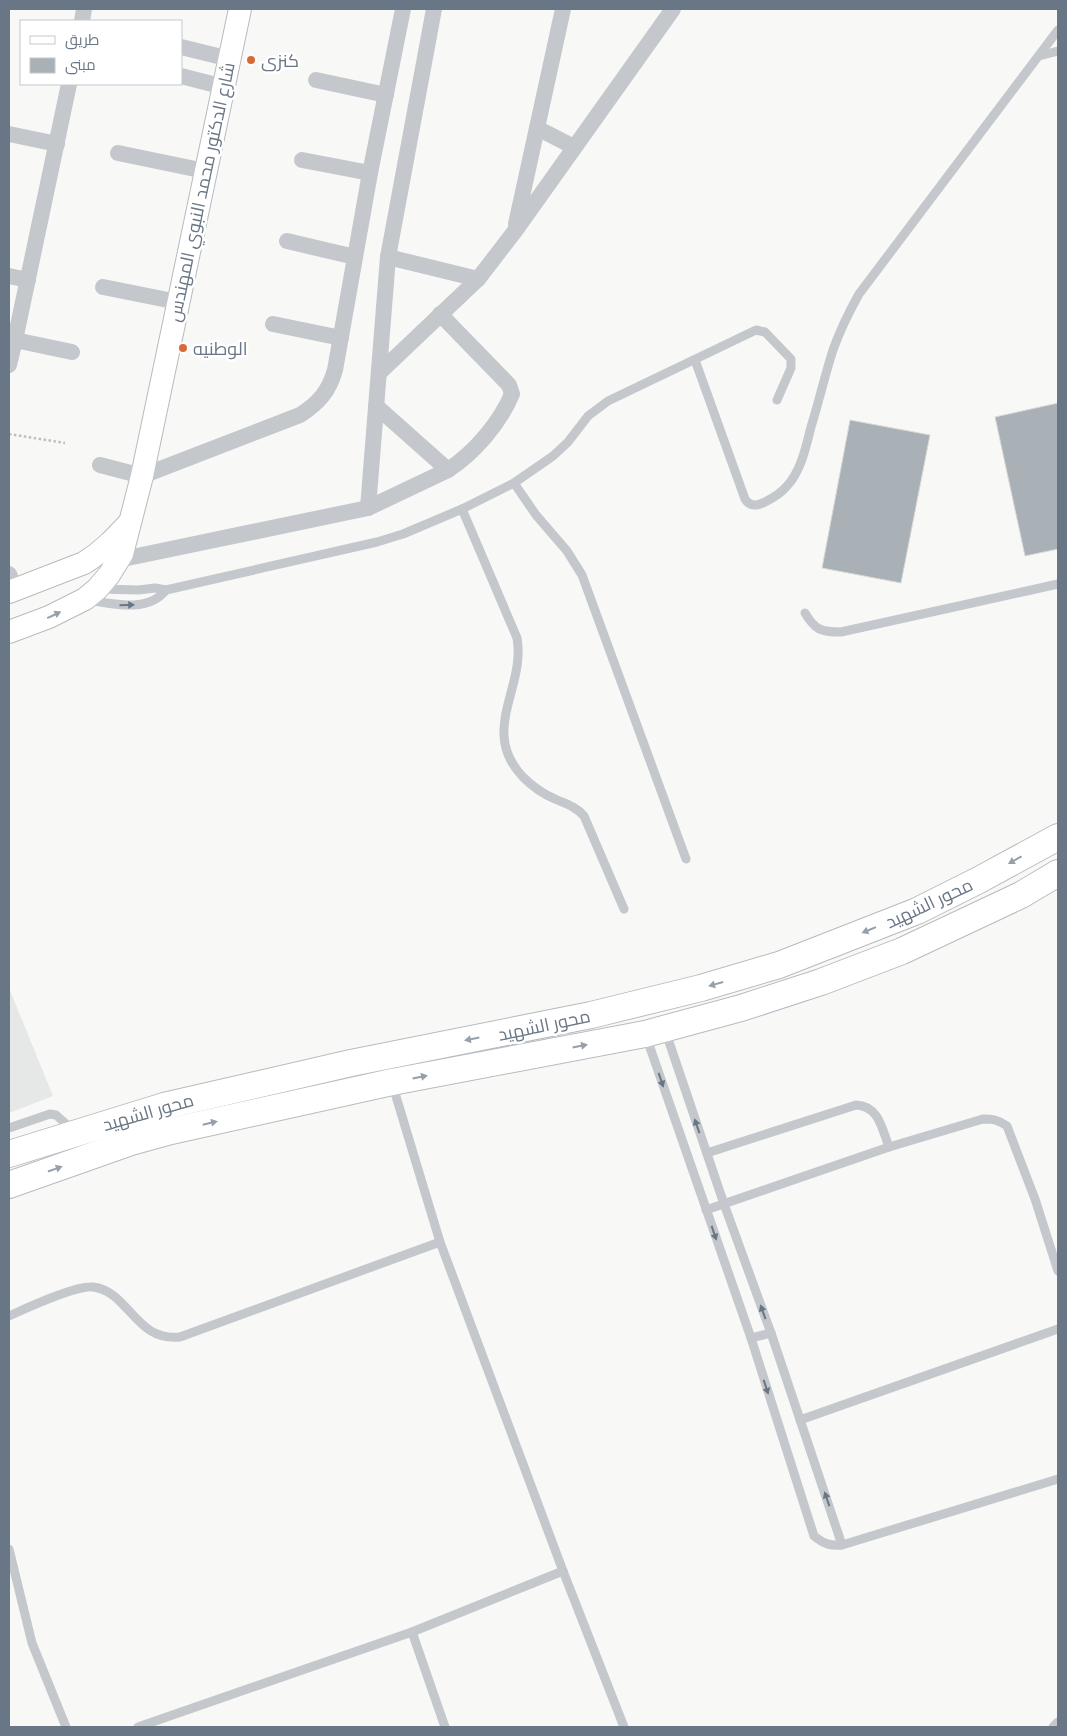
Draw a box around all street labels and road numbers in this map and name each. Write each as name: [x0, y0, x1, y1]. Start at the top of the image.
street label: شارع الدكتور محمد النبوي المهندس: [162, 60, 243, 324]
street label: محور الشهيد: [882, 873, 976, 933]
street label: محور الشهيد: [496, 1004, 592, 1046]
street label: محور الشهيد: [100, 1088, 196, 1136]

